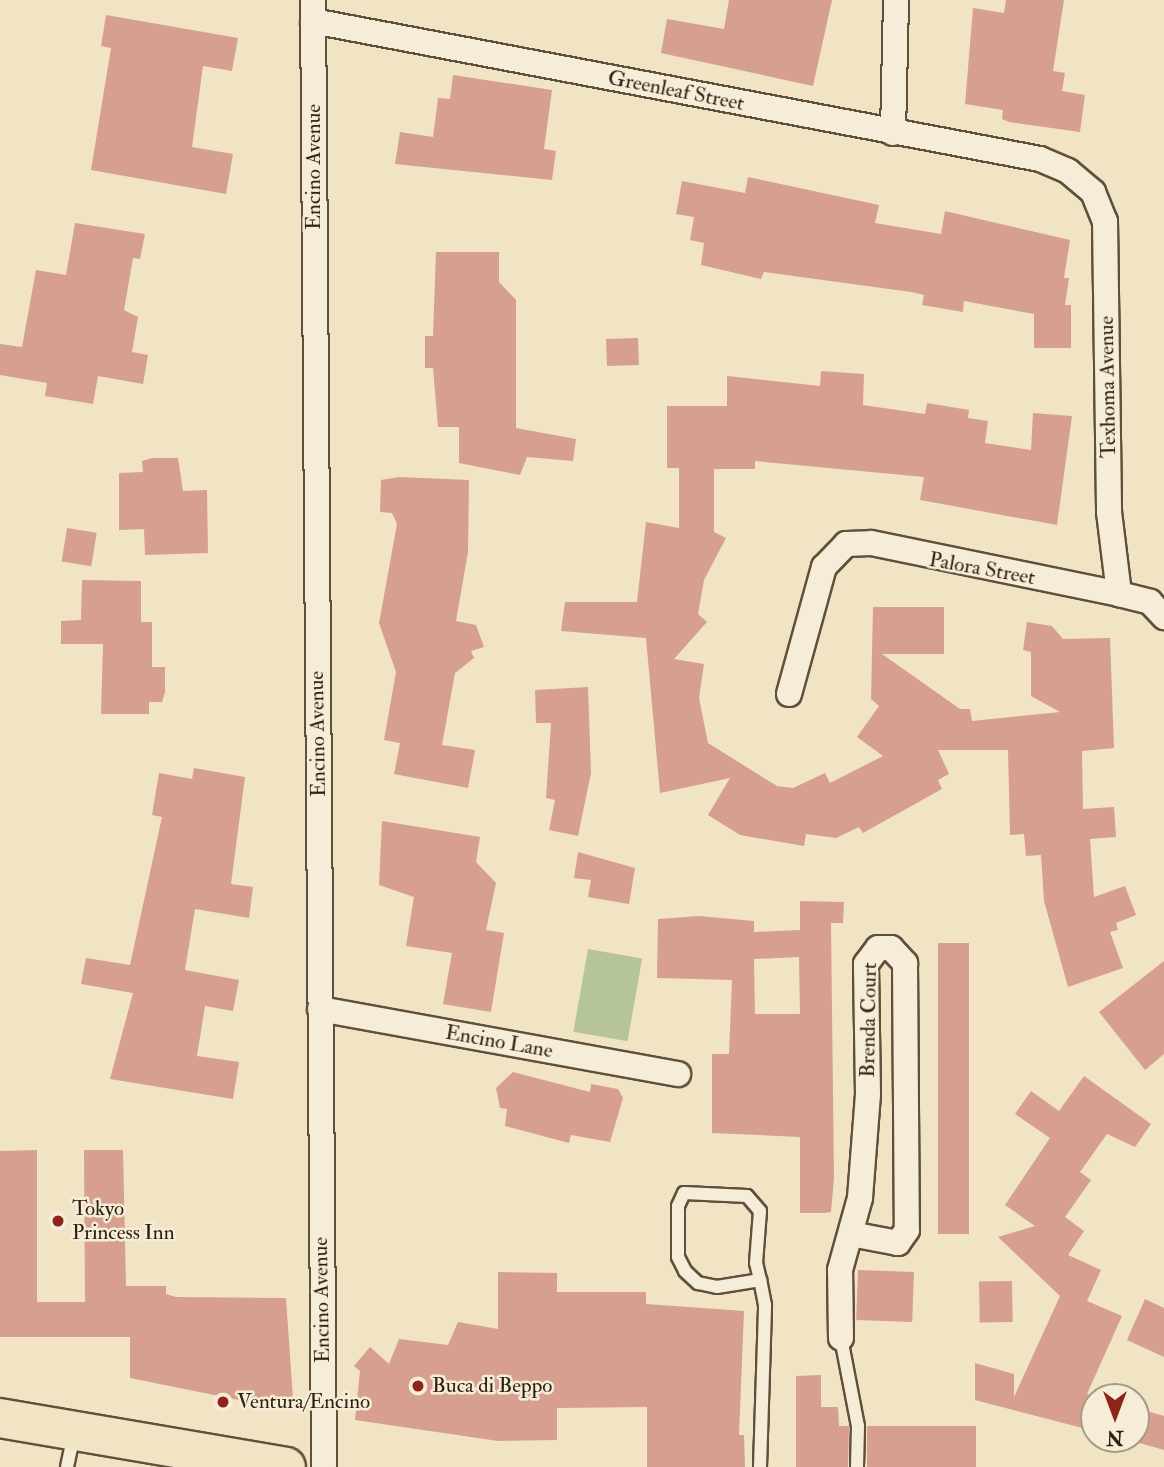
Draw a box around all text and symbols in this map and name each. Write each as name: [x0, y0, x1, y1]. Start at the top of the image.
street label: Greenleaf Street: [606, 65, 746, 117]
street label: Encino Avenue: [301, 104, 327, 230]
street label: Texhoma Avenue: [1094, 316, 1122, 458]
street label: Palora Street: [927, 547, 1037, 591]
street label: Encino Avenue: [304, 671, 332, 797]
street label: Brenda Court: [855, 962, 883, 1078]
street label: Encino Lane: [443, 1020, 555, 1064]
place label: Tokyo Princess Inn: [72, 1196, 174, 1246]
marker: Tokyo Princess Inn: [50, 1213, 66, 1229]
street label: Encino Avenue: [308, 1237, 336, 1363]
place label: Buca di Beppo: [432, 1373, 552, 1399]
marker: Buca di Beppo: [410, 1378, 426, 1394]
north arrow: [1080, 1383, 1150, 1453]
place label: Ventura/Encino: [237, 1389, 370, 1415]
marker: Ventura/Encino: [215, 1394, 231, 1410]
text: N: [1107, 1425, 1124, 1449]

